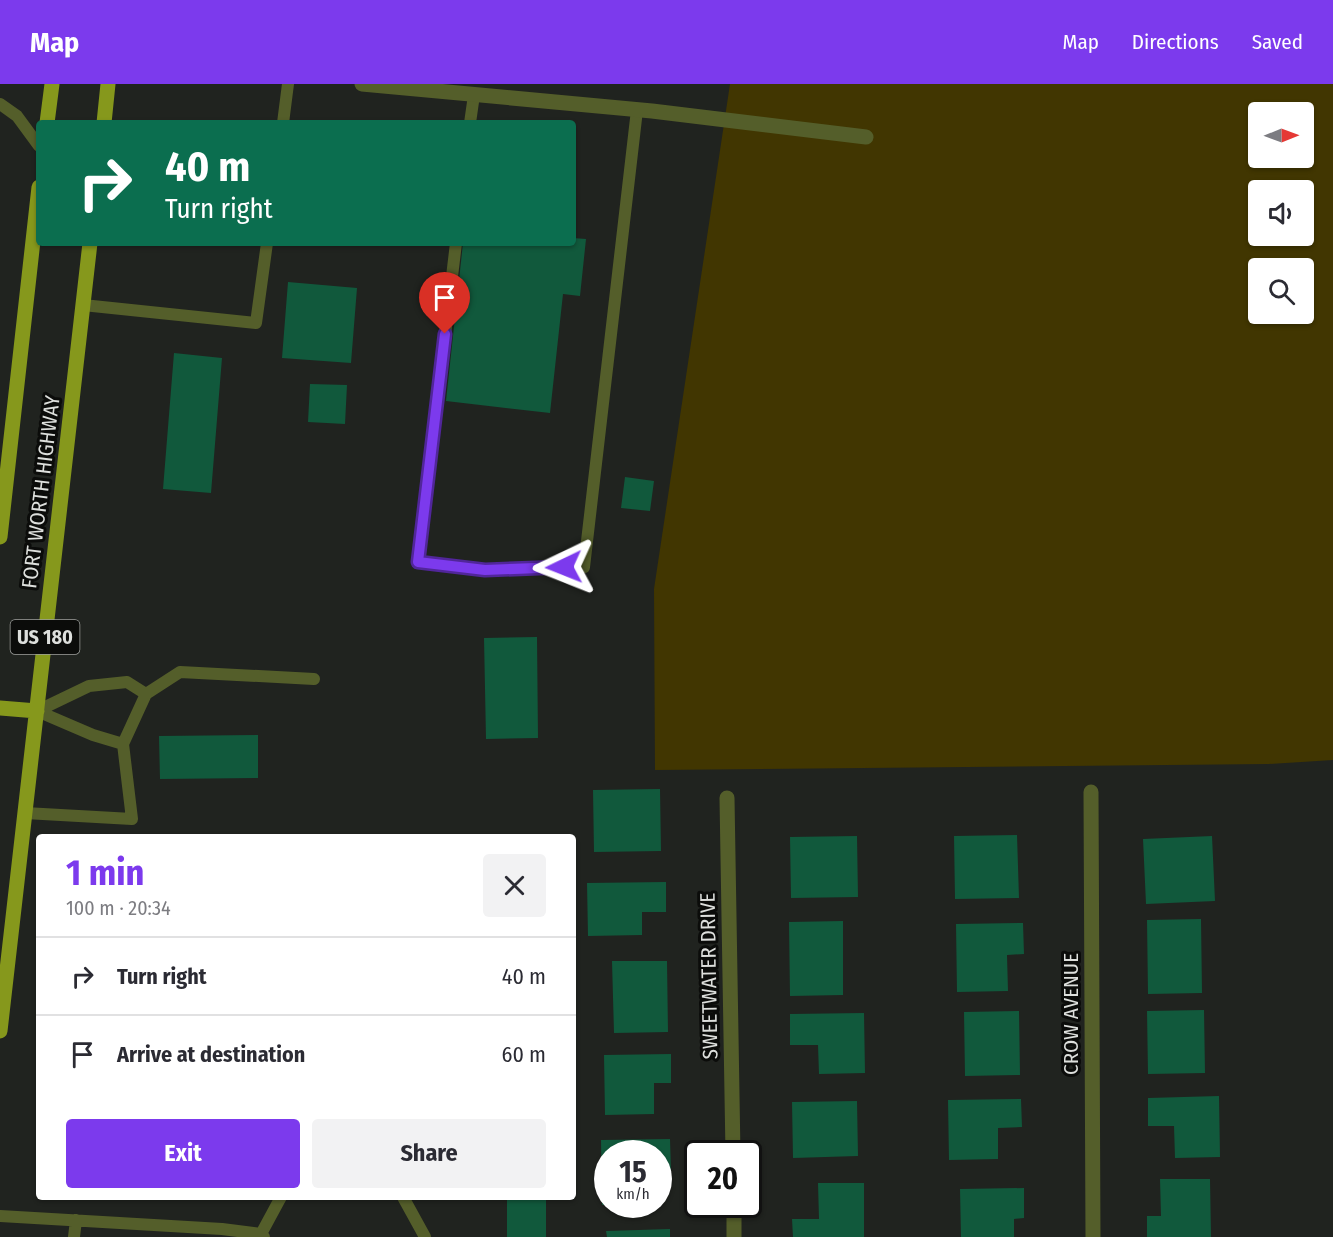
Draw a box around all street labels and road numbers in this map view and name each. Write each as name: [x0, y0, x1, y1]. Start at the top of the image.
street label: FORT WORTH HIGHWAY: [16, 393, 66, 590]
road number: US 180: [10, 620, 80, 654]
street label: SWEETWATER DRIVE: [695, 892, 723, 1060]
street label: CROW AVENUE: [1058, 953, 1084, 1075]

